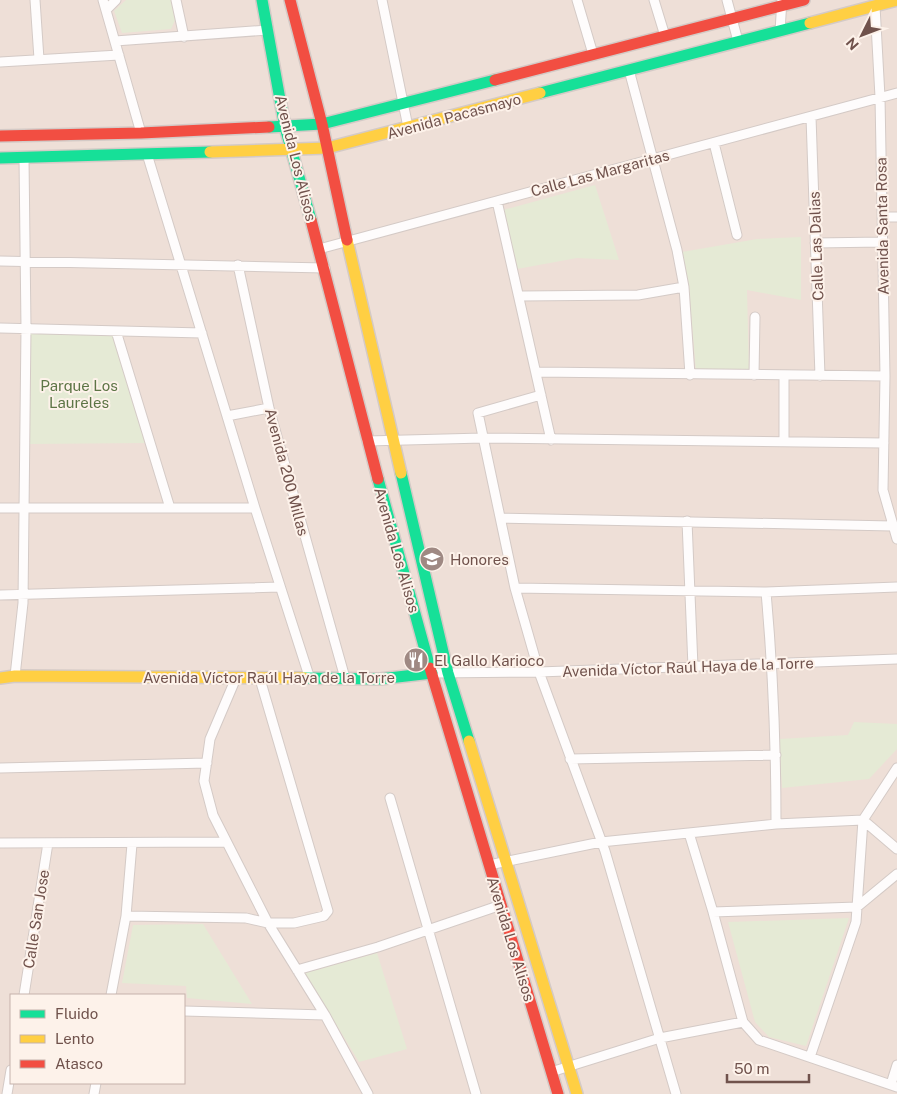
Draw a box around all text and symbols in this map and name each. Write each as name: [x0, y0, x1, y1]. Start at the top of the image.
north arrow: [837, 10, 887, 60]
text: N: [843, 34, 862, 53]
street label: Avenida Pacasmayo: [385, 90, 523, 142]
street label: Avenida Los Alisos: [272, 93, 320, 223]
street label: Calle Las Margaritas: [529, 146, 671, 200]
street label: Avenida Santa Rosa: [872, 157, 892, 295]
street label: Calle Las Dalias: [806, 191, 826, 301]
park label: Parque Los Laureles: [40, 377, 118, 411]
street label: Avenida 200 Millas: [262, 406, 312, 538]
street label: Avenida Los Alisos: [371, 485, 423, 615]
school or university icon: Honores: [419, 546, 445, 572]
place label: Honores: [450, 551, 509, 568]
restaurant icon: El Gallo Karioco: [403, 647, 429, 673]
place label: El Gallo Karioco: [434, 652, 544, 669]
street label: Avenida Víctor Raúl Haya de la Torre: [562, 654, 814, 680]
street label: Avenida Víctor Raúl Haya de la Torre: [143, 669, 395, 686]
street label: Calle San Jose: [20, 868, 52, 970]
street label: Avenida Los Alisos: [484, 875, 538, 1003]
legend: [10, 994, 185, 1084]
text: Fluido: [55, 1005, 98, 1022]
text: Lento: [55, 1030, 94, 1047]
scale bar: [727, 1052, 810, 1084]
text: Atasco: [55, 1055, 103, 1072]
text: 50 m: [734, 1060, 769, 1077]

